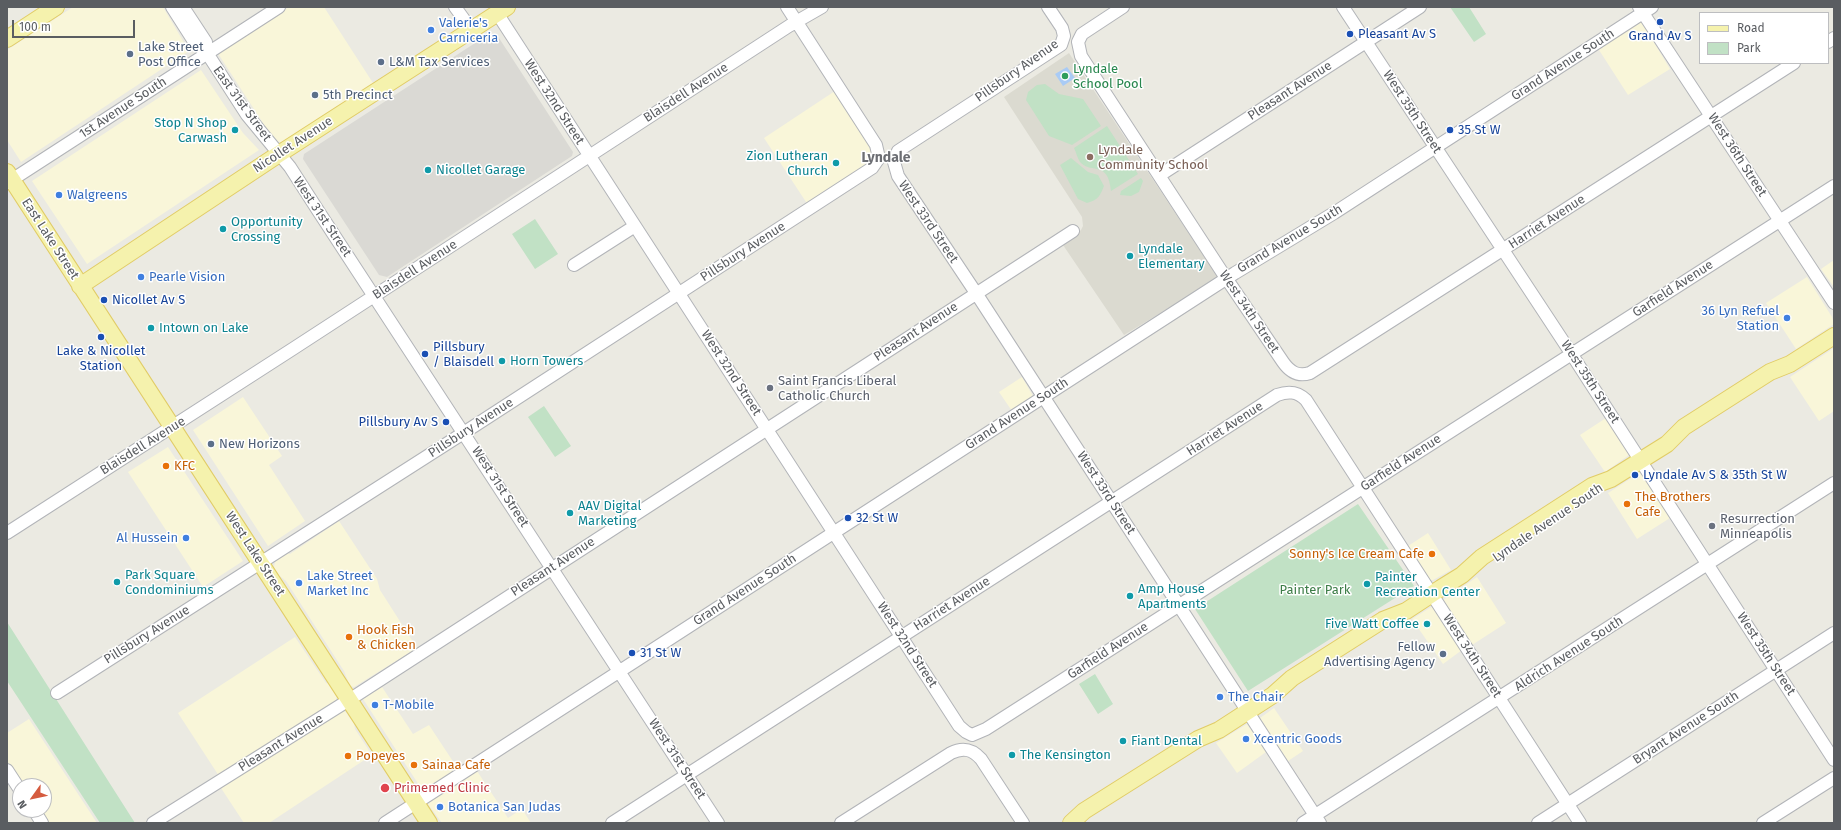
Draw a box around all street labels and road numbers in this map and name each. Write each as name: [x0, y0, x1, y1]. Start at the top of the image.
street label: Grand Avenue South: [1509, 26, 1617, 104]
street label: Pillsbury Avenue: [972, 36, 1062, 106]
street label: West 32nd Street: [521, 56, 587, 148]
street label: Pleasant Avenue: [1245, 58, 1335, 124]
street label: Blaisdell Avenue: [641, 60, 731, 126]
street label: East 31st Street: [209, 63, 275, 145]
street label: West 35th Street: [1379, 68, 1445, 156]
street label: 1st Avenue South: [76, 74, 170, 142]
street label: West 36th Street: [1704, 110, 1770, 200]
street label: Nicollet Avenue: [250, 113, 336, 177]
street label: West 31st Street: [289, 174, 355, 260]
street label: West 33rd Street: [895, 178, 961, 266]
street label: Harriet Avenue: [1506, 191, 1588, 253]
street label: East Lake Street: [18, 195, 82, 283]
street label: Grand Avenue South: [1235, 201, 1345, 277]
street label: Pillsbury Avenue: [698, 219, 788, 285]
street label: Blaisdell Avenue: [370, 237, 460, 303]
street label: Garfield Avenue: [1630, 257, 1716, 321]
street label: West 34th Street: [1216, 268, 1282, 356]
street label: Pleasant Avenue: [871, 299, 961, 365]
street label: West 32nd Street: [698, 327, 764, 419]
street label: West 35th Street: [1557, 338, 1623, 426]
street label: Grand Avenue South: [963, 375, 1071, 453]
street label: Pillsbury Avenue: [426, 395, 516, 461]
street label: Harriet Avenue: [1184, 398, 1266, 460]
street label: Blaisdell Avenue: [98, 414, 188, 478]
street label: Garfield Avenue: [1358, 431, 1444, 495]
street label: West 31st Street: [468, 444, 532, 530]
street label: West 33rd Street: [1073, 448, 1139, 538]
street label: Lyndale Avenue South: [1490, 480, 1606, 566]
street label: West Lake Street: [222, 509, 288, 599]
street label: Pleasant Avenue: [508, 534, 598, 600]
street label: Grand Avenue South: [691, 551, 799, 629]
street label: Harriet Avenue: [911, 573, 993, 635]
street label: West 32nd Street: [874, 599, 940, 691]
street label: Pillsbury Avenue: [101, 602, 193, 668]
street label: West 35th Street: [1733, 610, 1799, 698]
street label: West 34th Street: [1439, 611, 1505, 701]
street label: Aldrich Avenue South: [1512, 613, 1626, 695]
street label: Garfield Avenue: [1065, 619, 1151, 683]
street label: Bryant Avenue South: [1630, 688, 1742, 768]
street label: Pleasant Avenue: [236, 711, 326, 775]
street label: West 31st Street: [645, 716, 709, 802]

